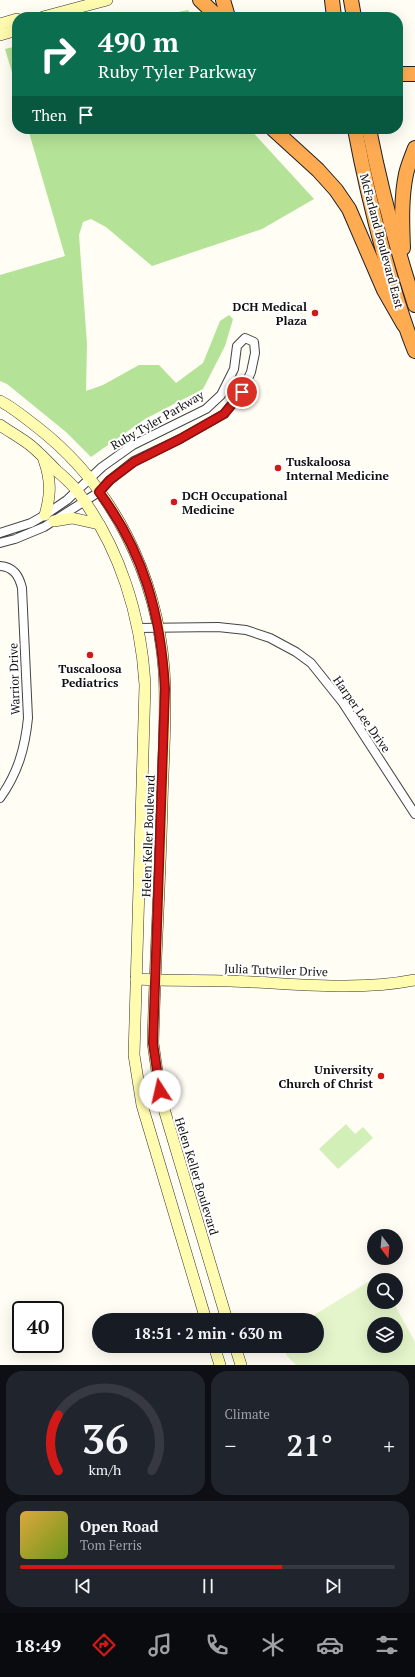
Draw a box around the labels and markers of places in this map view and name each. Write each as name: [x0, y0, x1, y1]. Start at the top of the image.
place label: DCH Medical Plaza: [233, 299, 307, 328]
marker: DCH Medical Plaza: [310, 308, 320, 318]
pin: [225, 375, 259, 409]
place label: Tuskaloosa Internal Medicine: [286, 454, 390, 483]
marker: Tuskaloosa Internal Medicine: [273, 463, 283, 473]
place label: DCH Occupational Medicine: [182, 488, 287, 517]
marker: DCH Occupational Medicine: [169, 497, 179, 507]
marker: Tuscaloosa Pediatrics: [85, 650, 95, 660]
place label: Tuscaloosa Pediatrics: [58, 661, 122, 690]
place label: University Church of Christ: [278, 1062, 374, 1091]
marker: University Church of Christ: [376, 1071, 386, 1081]

